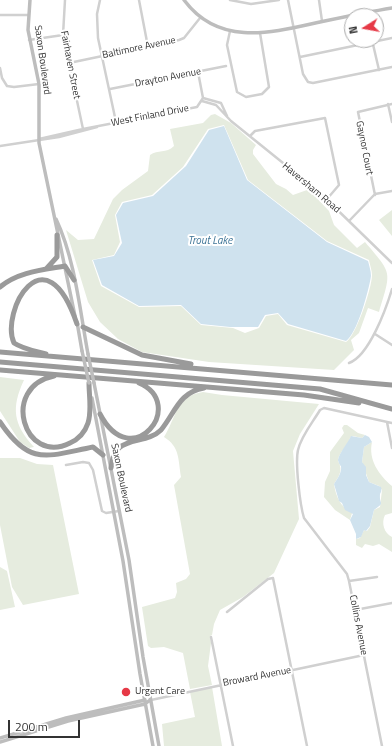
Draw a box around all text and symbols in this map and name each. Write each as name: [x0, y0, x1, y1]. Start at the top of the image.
north arrow: [344, 8, 384, 48]
street label: Saxon Boulevard: [31, 24, 53, 96]
text: N: [345, 25, 362, 35]
street label: Fairhaven Street: [58, 30, 82, 100]
street label: Baltimore Avenue: [101, 34, 177, 62]
street label: Drayton Avenue: [134, 66, 202, 90]
street label: West Finland Drive: [110, 103, 190, 129]
street label: Gaynor Court: [353, 120, 375, 176]
street label: Haversham Road: [279, 160, 343, 216]
water label: Trout Lake: [188, 234, 232, 248]
street label: Saxon Boulevard: [108, 442, 134, 514]
street label: Collins Avenue: [346, 594, 370, 656]
street label: Broward Avenue: [222, 664, 292, 690]
marker: Urgent Care: [120, 686, 132, 698]
place label: Urgent Care: [135, 686, 185, 698]
scale bar: [10, 712, 82, 738]
text: 200 m: [15, 717, 48, 736]

